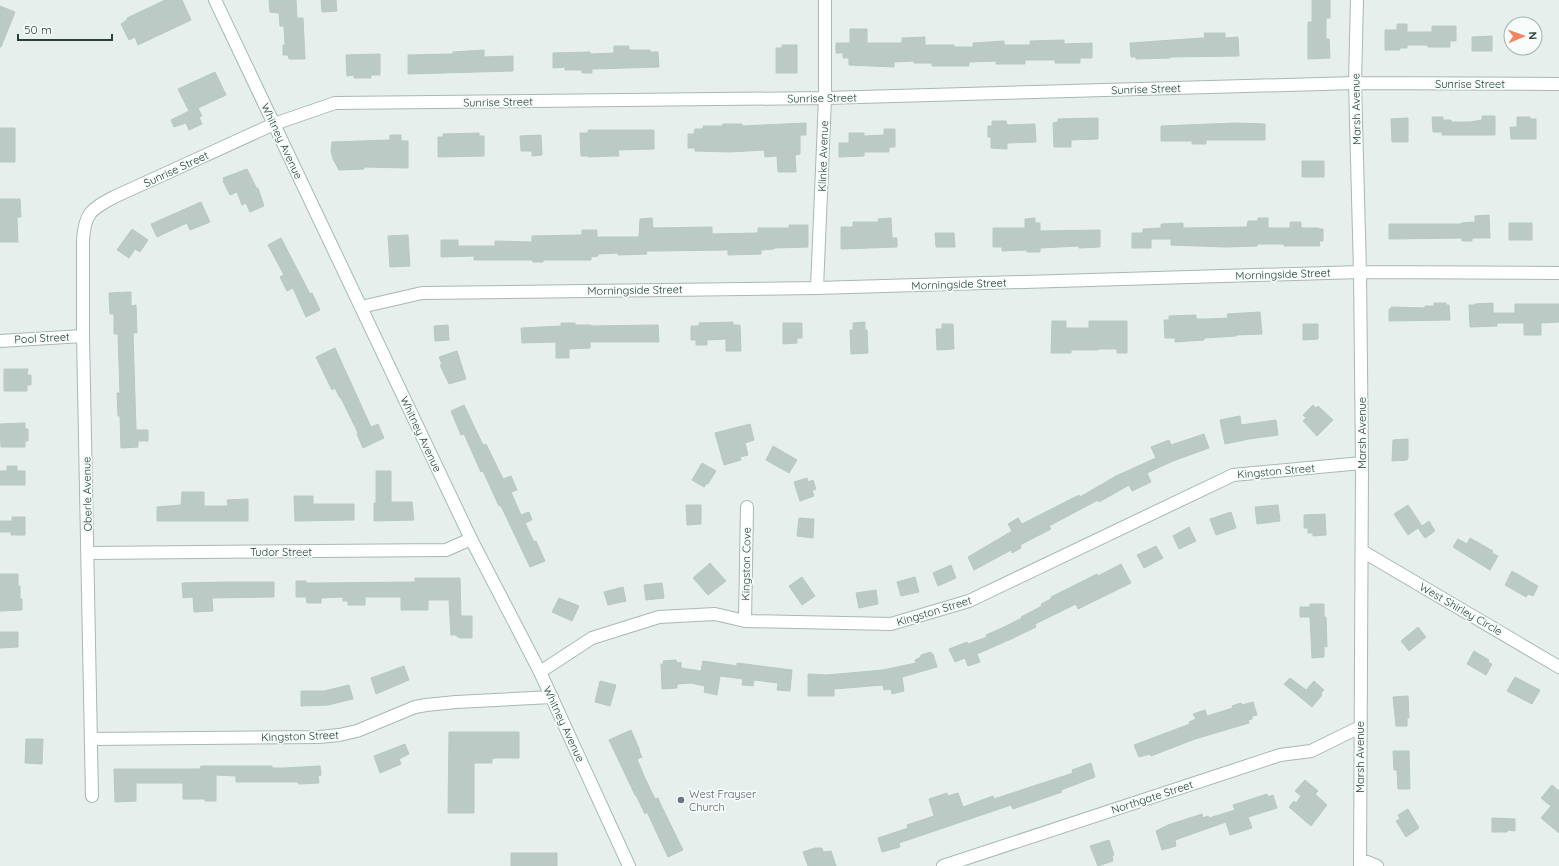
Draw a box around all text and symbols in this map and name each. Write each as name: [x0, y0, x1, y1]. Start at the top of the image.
scale bar: [18, 16, 112, 42]
north arrow: [1503, 16, 1543, 56]
text: 50 m: [24, 22, 52, 37]
text: N: [1526, 31, 1540, 40]
street label: Marsh Avenue: [1348, 73, 1364, 145]
street label: Sunrise Street: [1435, 77, 1505, 91]
street label: Sunrise Street: [1111, 81, 1181, 97]
street label: Sunrise Street: [787, 90, 857, 106]
street label: Sunrise Street: [463, 94, 533, 110]
street label: Whitney Avenue: [258, 101, 306, 181]
street label: Klinke Avenue: [815, 120, 831, 192]
street label: Sunrise Street: [141, 148, 211, 190]
street label: Morningside Street: [1235, 265, 1331, 283]
street label: Morningside Street: [911, 275, 1007, 293]
street label: Morningside Street: [587, 282, 683, 298]
street label: Pool Street: [14, 330, 70, 346]
street label: Whitney Avenue: [397, 394, 445, 474]
street label: Marsh Avenue: [1355, 397, 1369, 469]
street label: Oberle Avenue: [79, 456, 95, 532]
street label: Kingston Street: [1237, 461, 1316, 481]
street label: Kingston Cove: [738, 527, 754, 601]
street label: Tudor Street: [250, 545, 312, 559]
street label: West Shirley Circle: [1417, 580, 1505, 638]
street label: Kingston Street: [895, 593, 973, 629]
street label: Whitney Avenue: [540, 684, 588, 764]
street label: Marsh Avenue: [1353, 721, 1367, 793]
street label: Kingston Street: [261, 728, 339, 744]
street label: Northgate Street: [1109, 777, 1195, 817]
place label: West Frayser Church: [689, 787, 757, 814]
marker: West Frayser Church: [676, 795, 686, 805]

